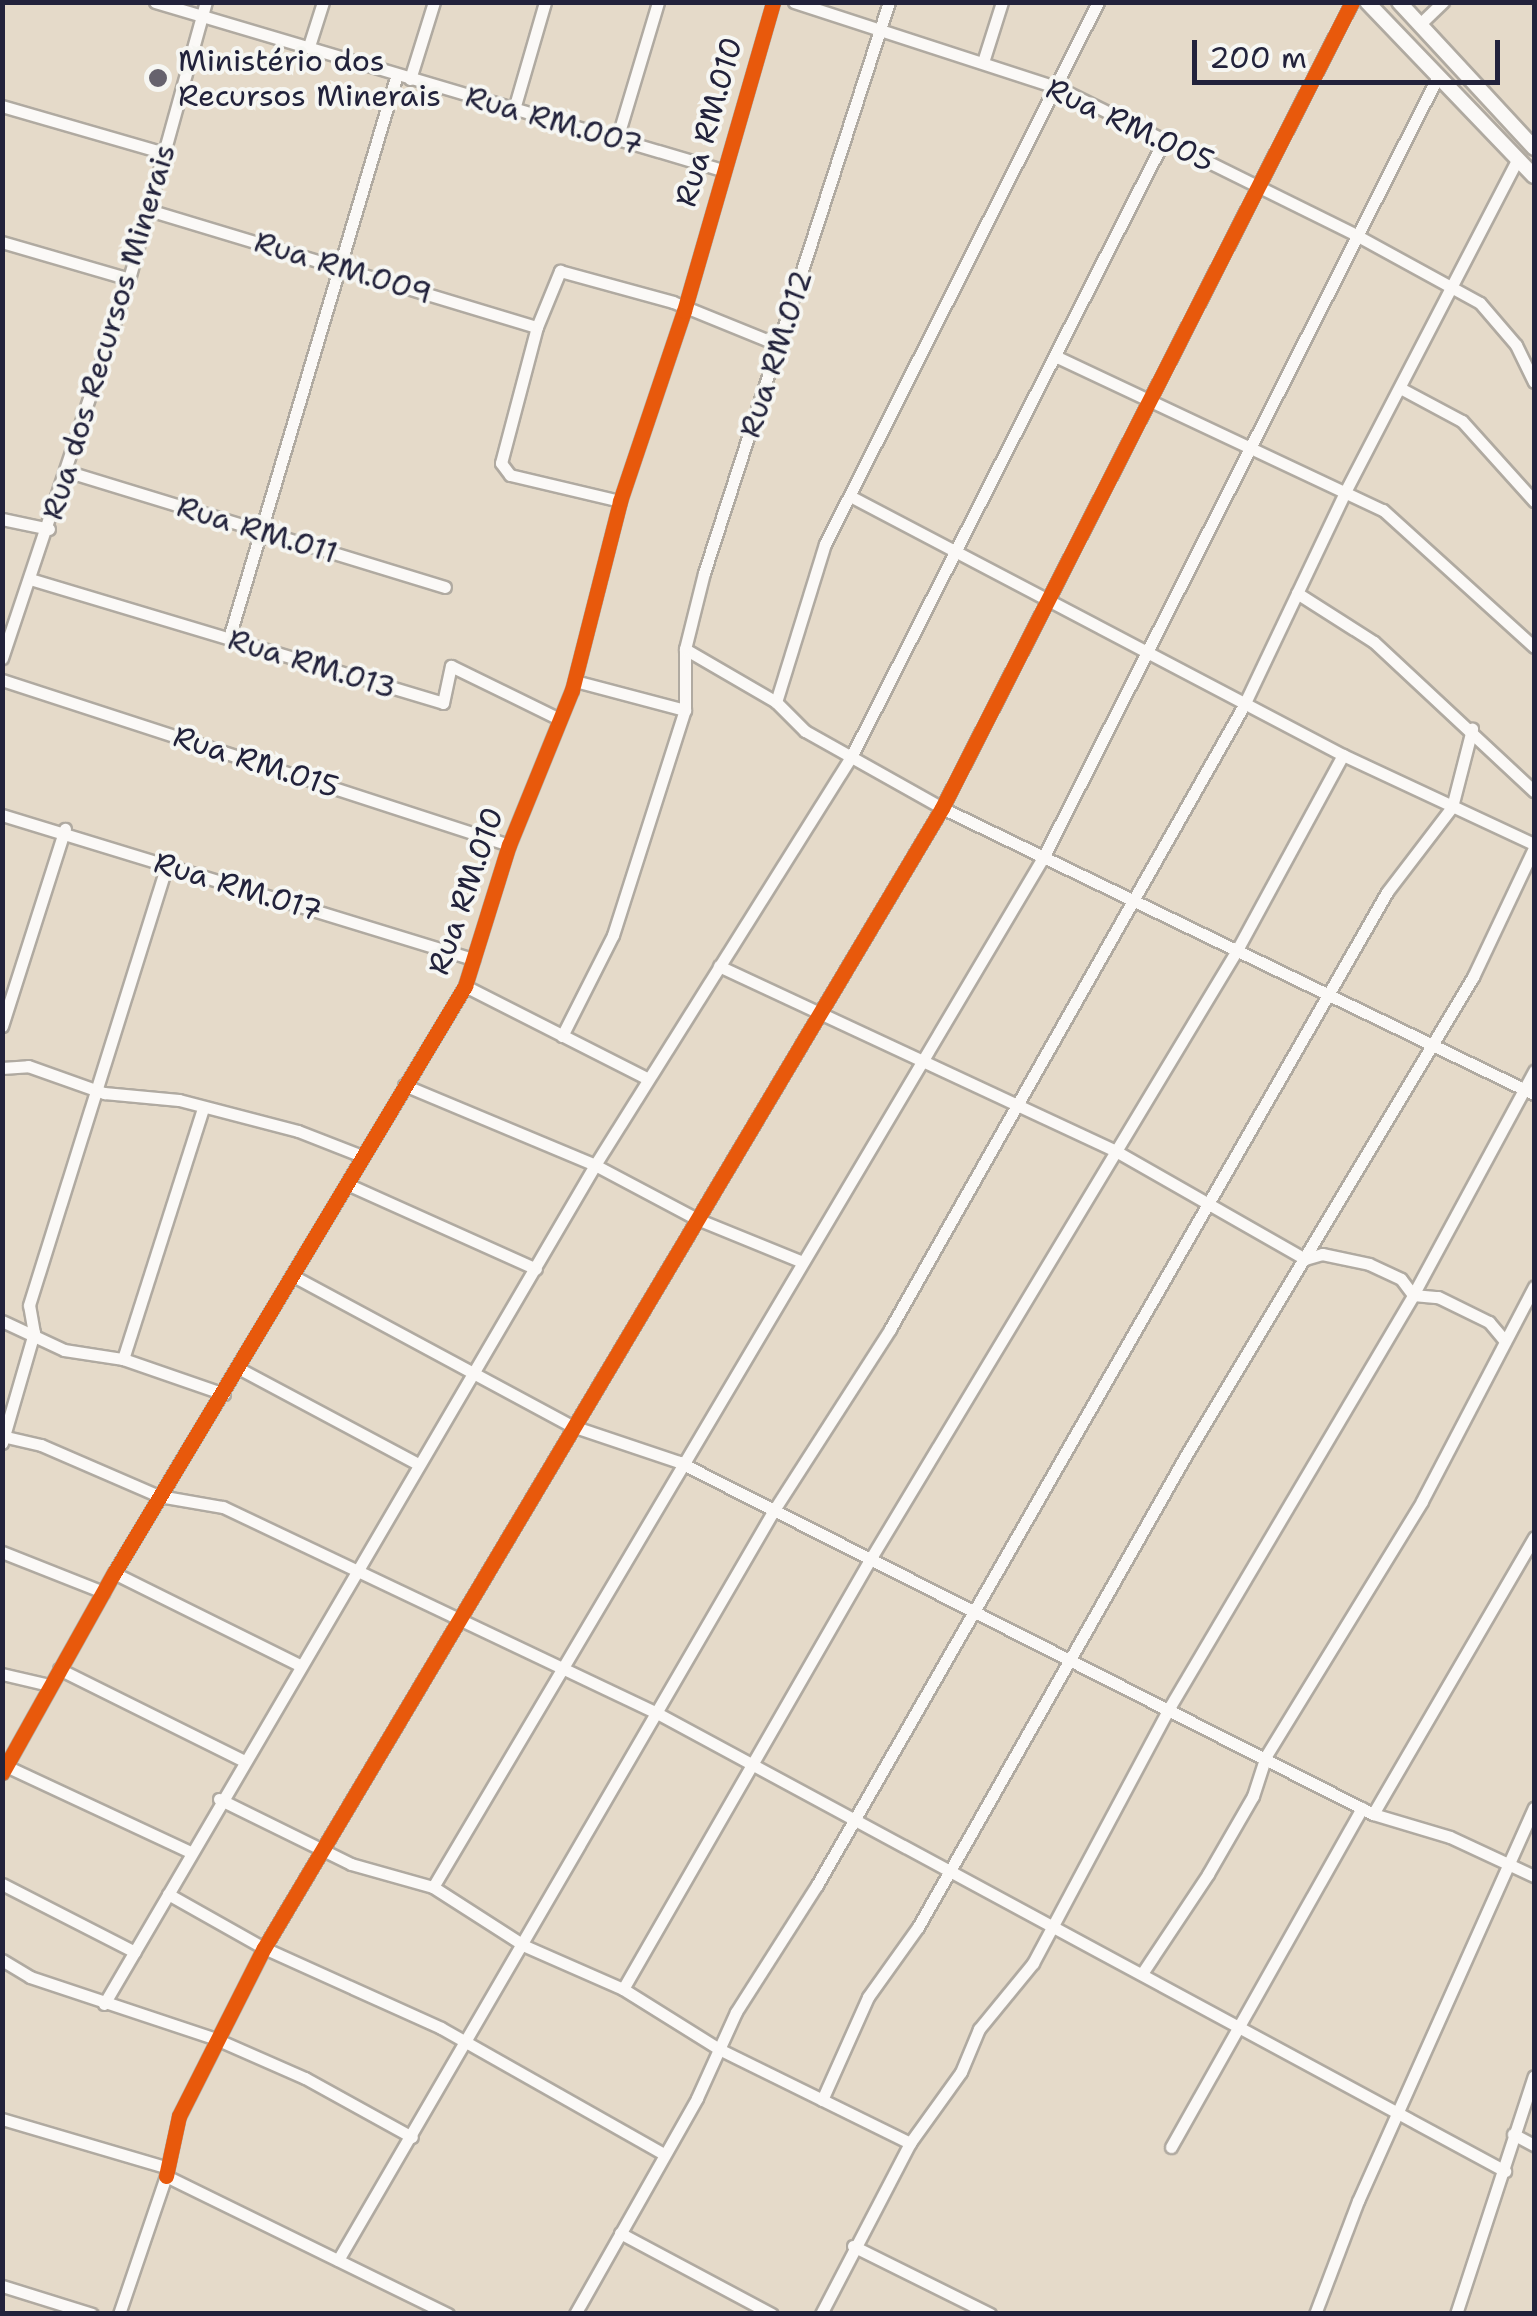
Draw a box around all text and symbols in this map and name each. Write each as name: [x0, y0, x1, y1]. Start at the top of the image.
scale bar: [1197, 20, 1504, 82]
street label: Rua RM.010: [668, 33, 750, 211]
text: 200 m: [1209, 37, 1307, 78]
place label: Ministério dos Recursos Minerais: [178, 43, 441, 114]
marker: Ministério dos Recursos Minerais: [147, 67, 169, 89]
street label: Rua RM.005: [1040, 70, 1220, 180]
street label: Rua RM.007: [461, 79, 647, 163]
street label: Rua dos Recursos Minerais: [35, 140, 183, 524]
street label: Rua RM.009: [250, 224, 436, 312]
street label: Rua RM.012: [732, 266, 820, 442]
street label: Rua RM.011: [172, 489, 342, 571]
street label: Rua RM.013: [224, 621, 400, 707]
street label: Rua RM.015: [169, 718, 343, 806]
street label: Rua RM.010: [421, 803, 511, 979]
street label: Rua RM.017: [150, 844, 326, 930]

